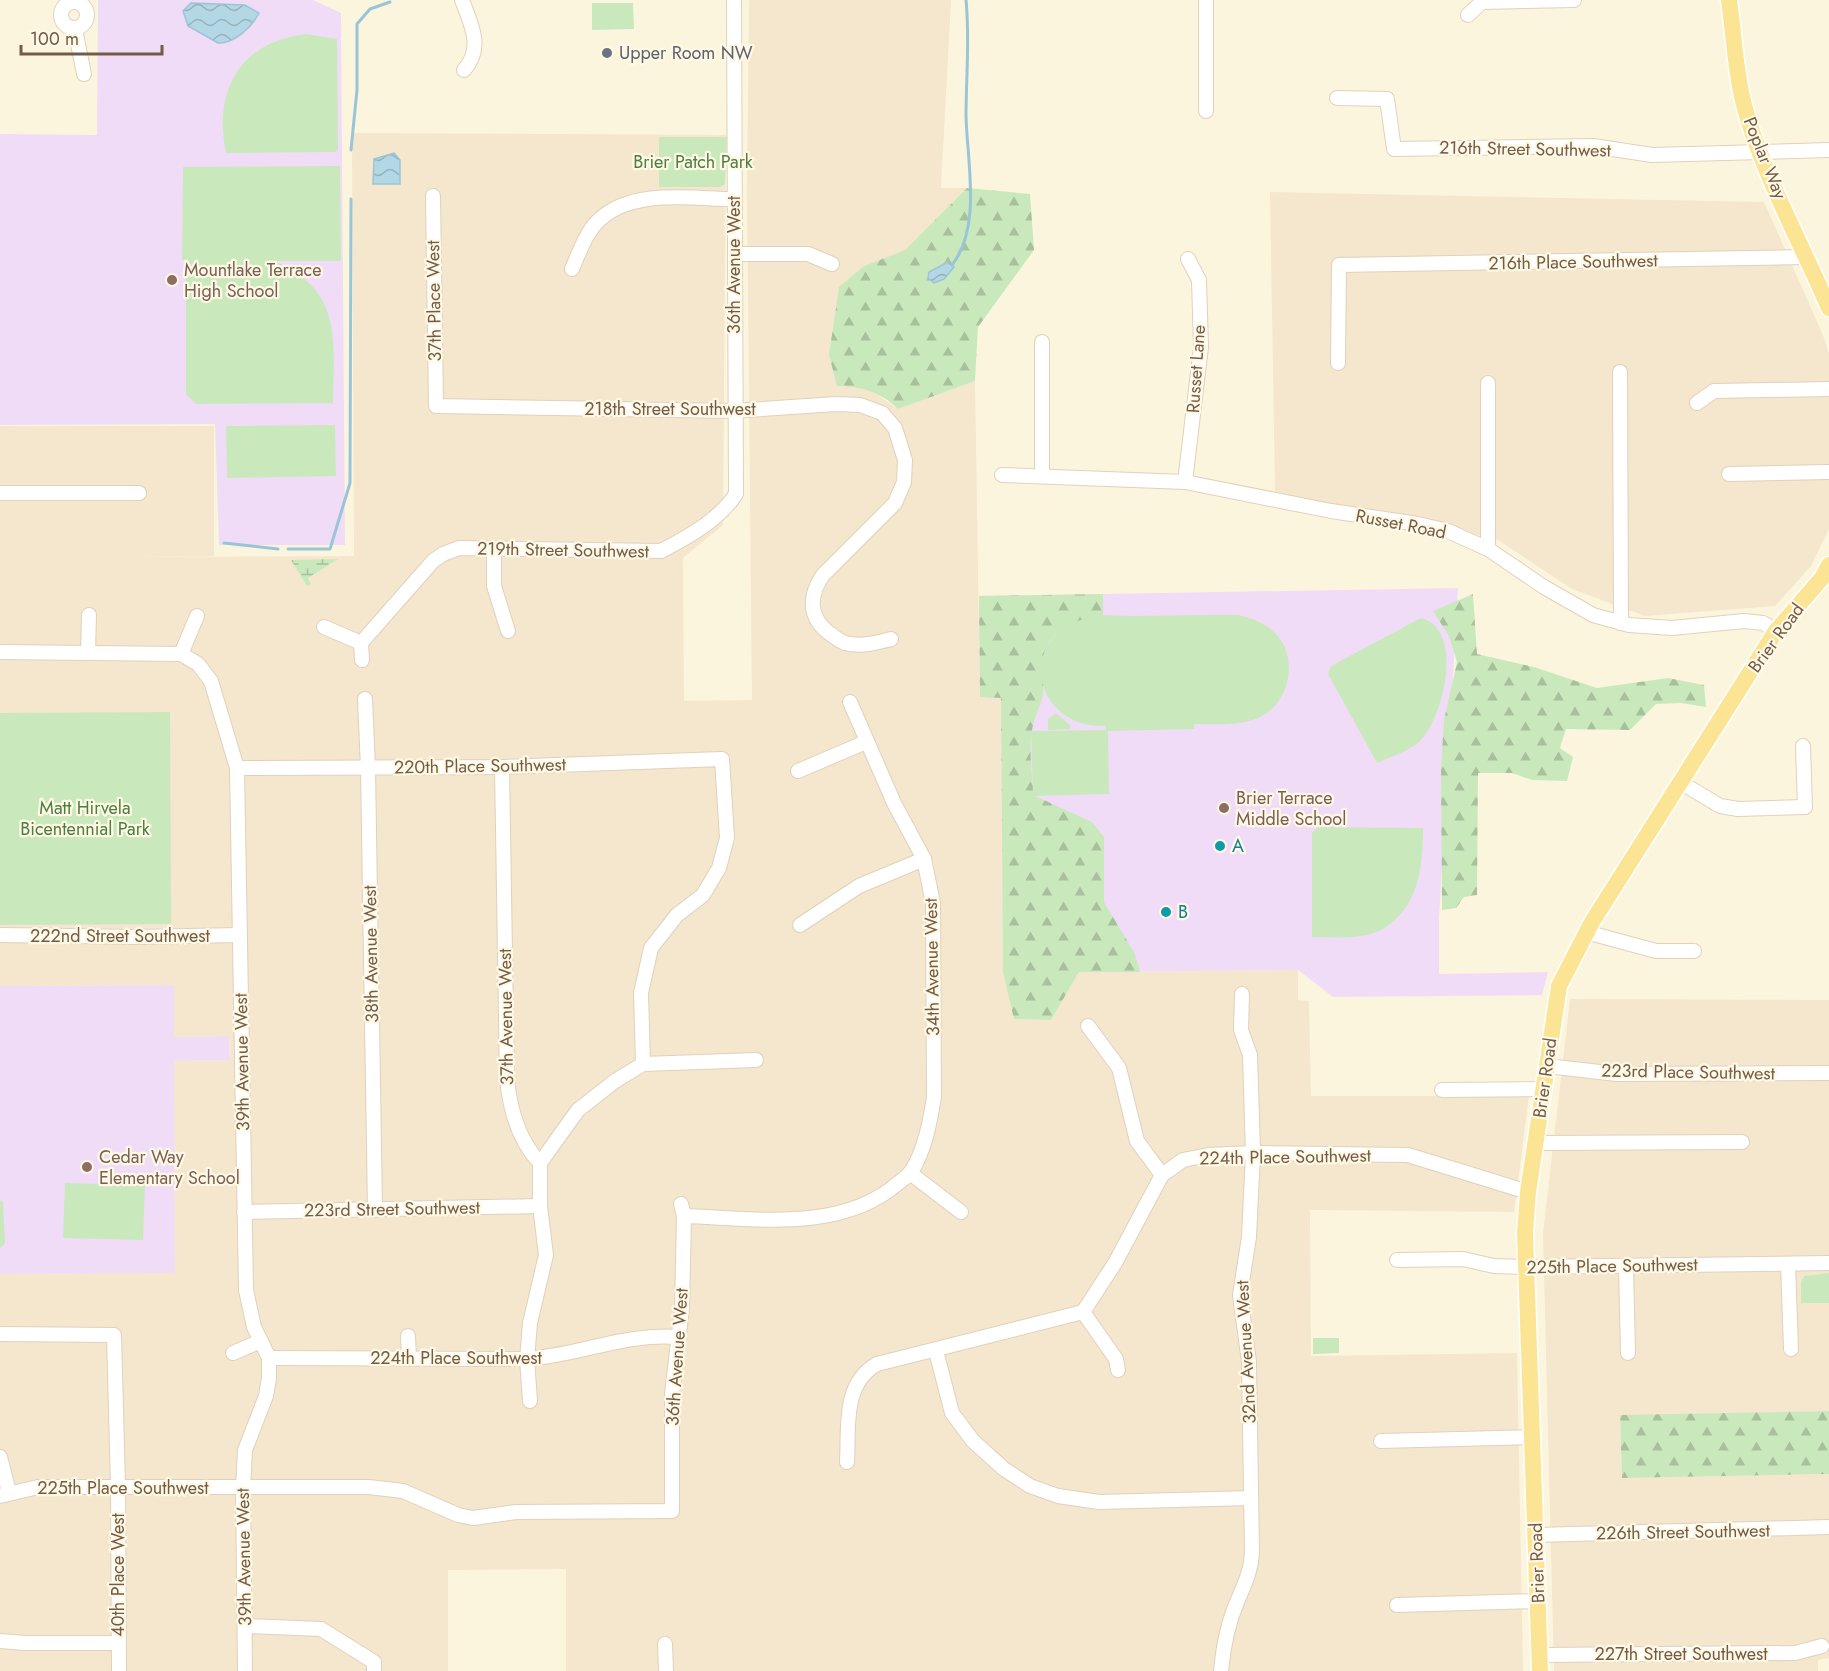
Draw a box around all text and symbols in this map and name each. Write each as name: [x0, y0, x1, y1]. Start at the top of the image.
scale bar: [21, 18, 162, 56]
text: 100 m: [30, 26, 79, 52]
place label: Upper Room NW: [619, 40, 753, 66]
marker: Upper Room NW: [600, 46, 614, 60]
street label: Poplar Way: [1737, 113, 1793, 203]
street label: 216th Street Southwest: [1439, 135, 1612, 164]
park label: Brier Patch Park: [633, 149, 753, 175]
street label: 36th Avenue West: [721, 195, 747, 334]
street label: 37th Place West: [420, 239, 448, 362]
street label: 216th Place Southwest: [1488, 248, 1659, 276]
place label: Mountlake Terrace High School: [184, 257, 321, 304]
marker: Mountlake Terrace High School: [165, 273, 179, 287]
street label: Russet Lane: [1180, 324, 1212, 414]
street label: 218th Street Southwest: [584, 396, 756, 422]
street label: Russet Road: [1353, 502, 1449, 546]
street label: 219th Street Southwest: [477, 536, 650, 565]
street label: Brier Road: [1742, 598, 1810, 678]
street label: 220th Place Southwest: [394, 751, 567, 780]
place label: Brier Terrace Middle School: [1236, 785, 1346, 832]
park label: Matt Hirvela Bicentennial Park: [20, 795, 150, 842]
marker: Brier Terrace Middle School: [1217, 801, 1231, 815]
place label: A: [1232, 833, 1244, 859]
marker: A: [1213, 839, 1227, 853]
street label: 38th Avenue West: [357, 884, 385, 1023]
street label: 34th Avenue West: [918, 897, 946, 1036]
place label: B: [1178, 899, 1188, 925]
marker: B: [1159, 905, 1173, 919]
street label: 222nd Street Southwest: [30, 923, 211, 949]
street label: 37th Avenue West: [492, 948, 520, 1086]
street label: 39th Avenue West: [228, 992, 256, 1131]
street label: Brier Road: [1527, 1036, 1563, 1120]
street label: 223rd Place Southwest: [1601, 1057, 1776, 1087]
street label: 224th Place Southwest: [1199, 1142, 1372, 1171]
place label: Cedar Way Elementary School: [99, 1144, 240, 1191]
marker: Cedar Way Elementary School: [80, 1160, 94, 1174]
street label: 223rd Street Southwest: [304, 1194, 481, 1224]
street label: 225th Place Southwest: [1526, 1251, 1699, 1280]
street label: 32nd Avenue West: [1229, 1279, 1263, 1425]
street label: 36th Avenue West: [659, 1287, 695, 1427]
street label: 224th Place Southwest: [370, 1345, 543, 1371]
street label: 225th Place Southwest: [37, 1475, 209, 1501]
street label: 39th Avenue West: [230, 1487, 258, 1626]
street label: 40th Place West: [105, 1513, 131, 1637]
street label: 226th Street Southwest: [1596, 1517, 1771, 1547]
street label: Brier Road: [1523, 1522, 1551, 1604]
street label: 227th Street Southwest: [1594, 1641, 1768, 1667]

